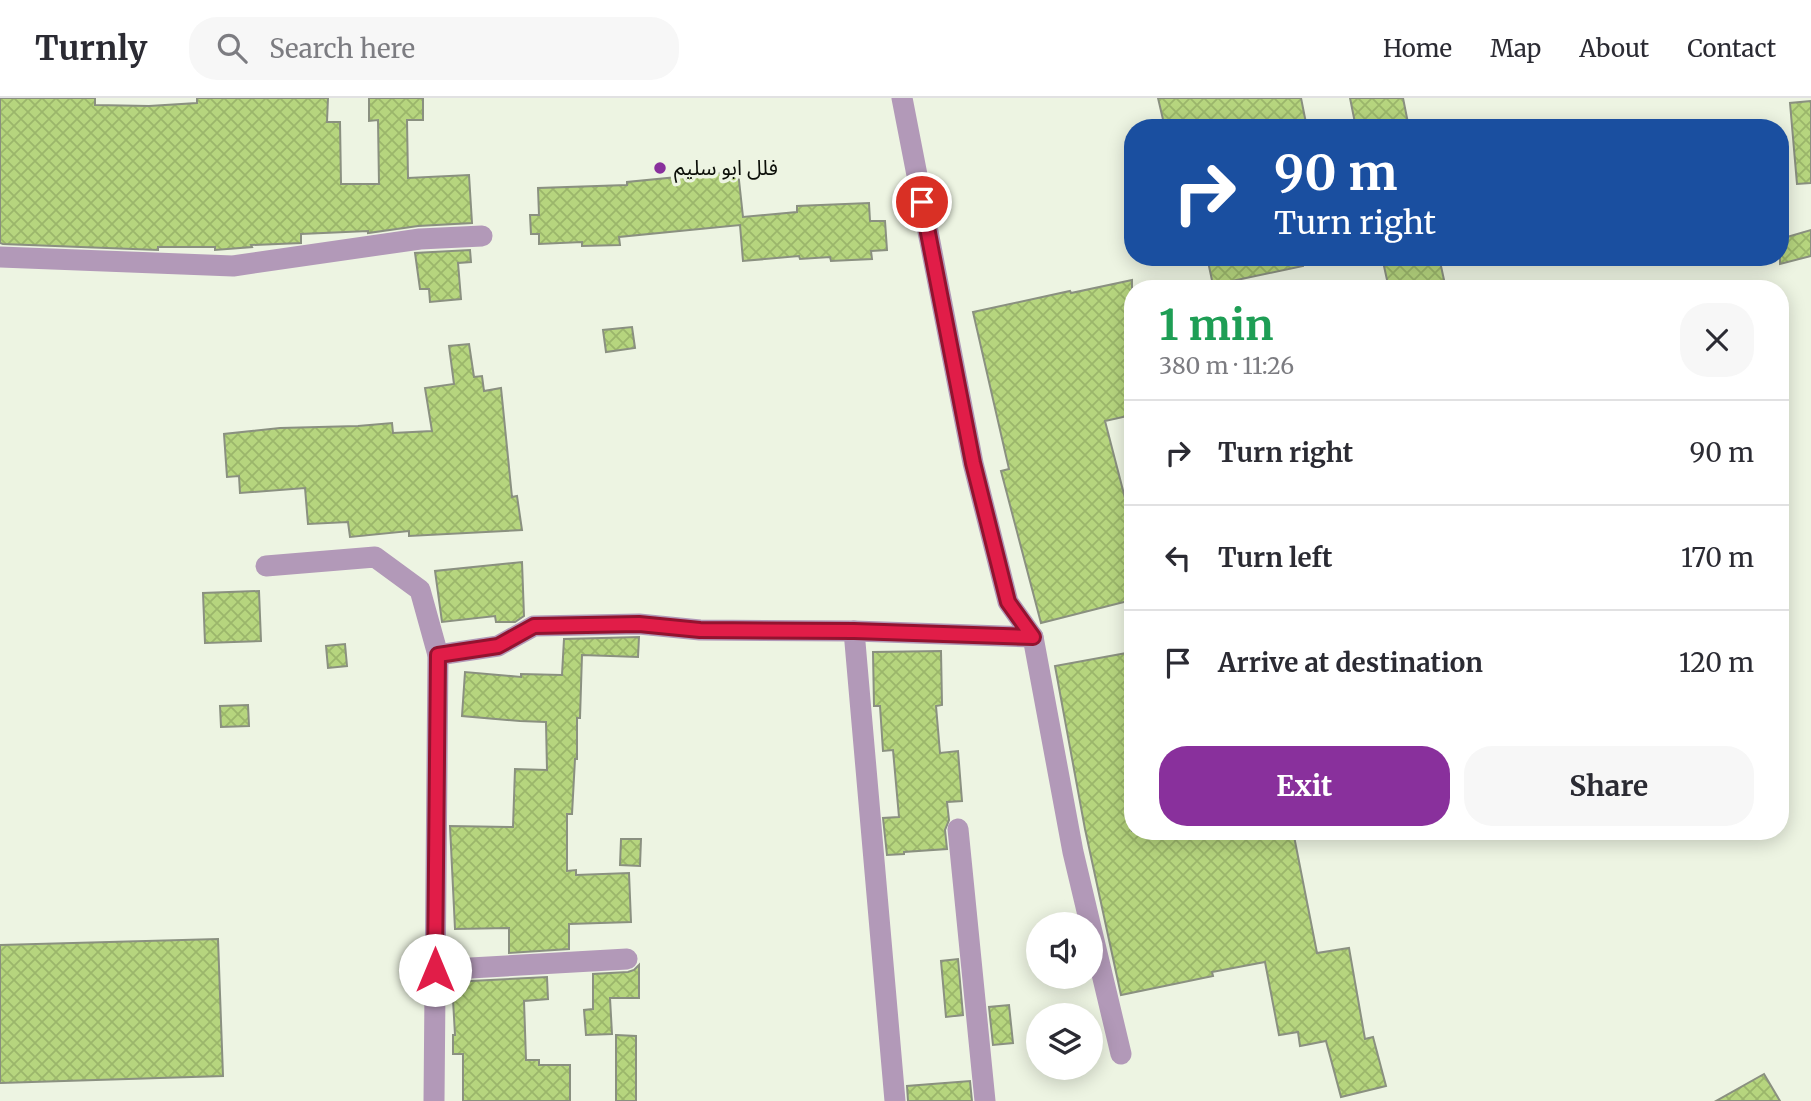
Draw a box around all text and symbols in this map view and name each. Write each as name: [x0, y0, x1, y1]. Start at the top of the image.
search box: [189, 17, 679, 80]
text: Turnly: [35, 28, 147, 69]
icon: search: [213, 29, 251, 67]
text: Search here: [269, 32, 415, 65]
text: Home: [1383, 33, 1452, 64]
text: Map: [1490, 33, 1541, 64]
text: About: [1579, 33, 1649, 64]
text: Contact: [1687, 33, 1776, 64]
text: 90 m: [1274, 142, 1398, 203]
icon: right: [1159, 147, 1250, 238]
place label: فلل ابو سليم: [674, 154, 778, 183]
marker: فلل ابو سليم: [652, 160, 668, 176]
pin: [892, 172, 952, 232]
icon: arrive: [903, 183, 941, 221]
text: Turn right: [1274, 203, 1436, 243]
text: 1 min: [1159, 299, 1273, 351]
button: close: [1680, 303, 1754, 377]
text: 380 m · 11:26: [1159, 351, 1294, 380]
icon: right: [1159, 434, 1197, 472]
text: Turn right: [1218, 436, 1353, 469]
text: 90 m: [1690, 436, 1754, 469]
icon: left: [1159, 539, 1197, 577]
text: Turn left: [1218, 541, 1332, 574]
text: 170 m: [1681, 541, 1754, 574]
icon: arrive: [1159, 644, 1197, 682]
text: Arrive at destination: [1218, 646, 1483, 679]
text: 120 m: [1679, 646, 1754, 679]
button: Exit: [1159, 746, 1450, 826]
button: Share: [1464, 746, 1754, 826]
map controls: [1026, 912, 1103, 1080]
button: sound: [1026, 912, 1103, 989]
position arrow: [398, 933, 472, 1007]
button: layers: [1026, 1003, 1103, 1080]

